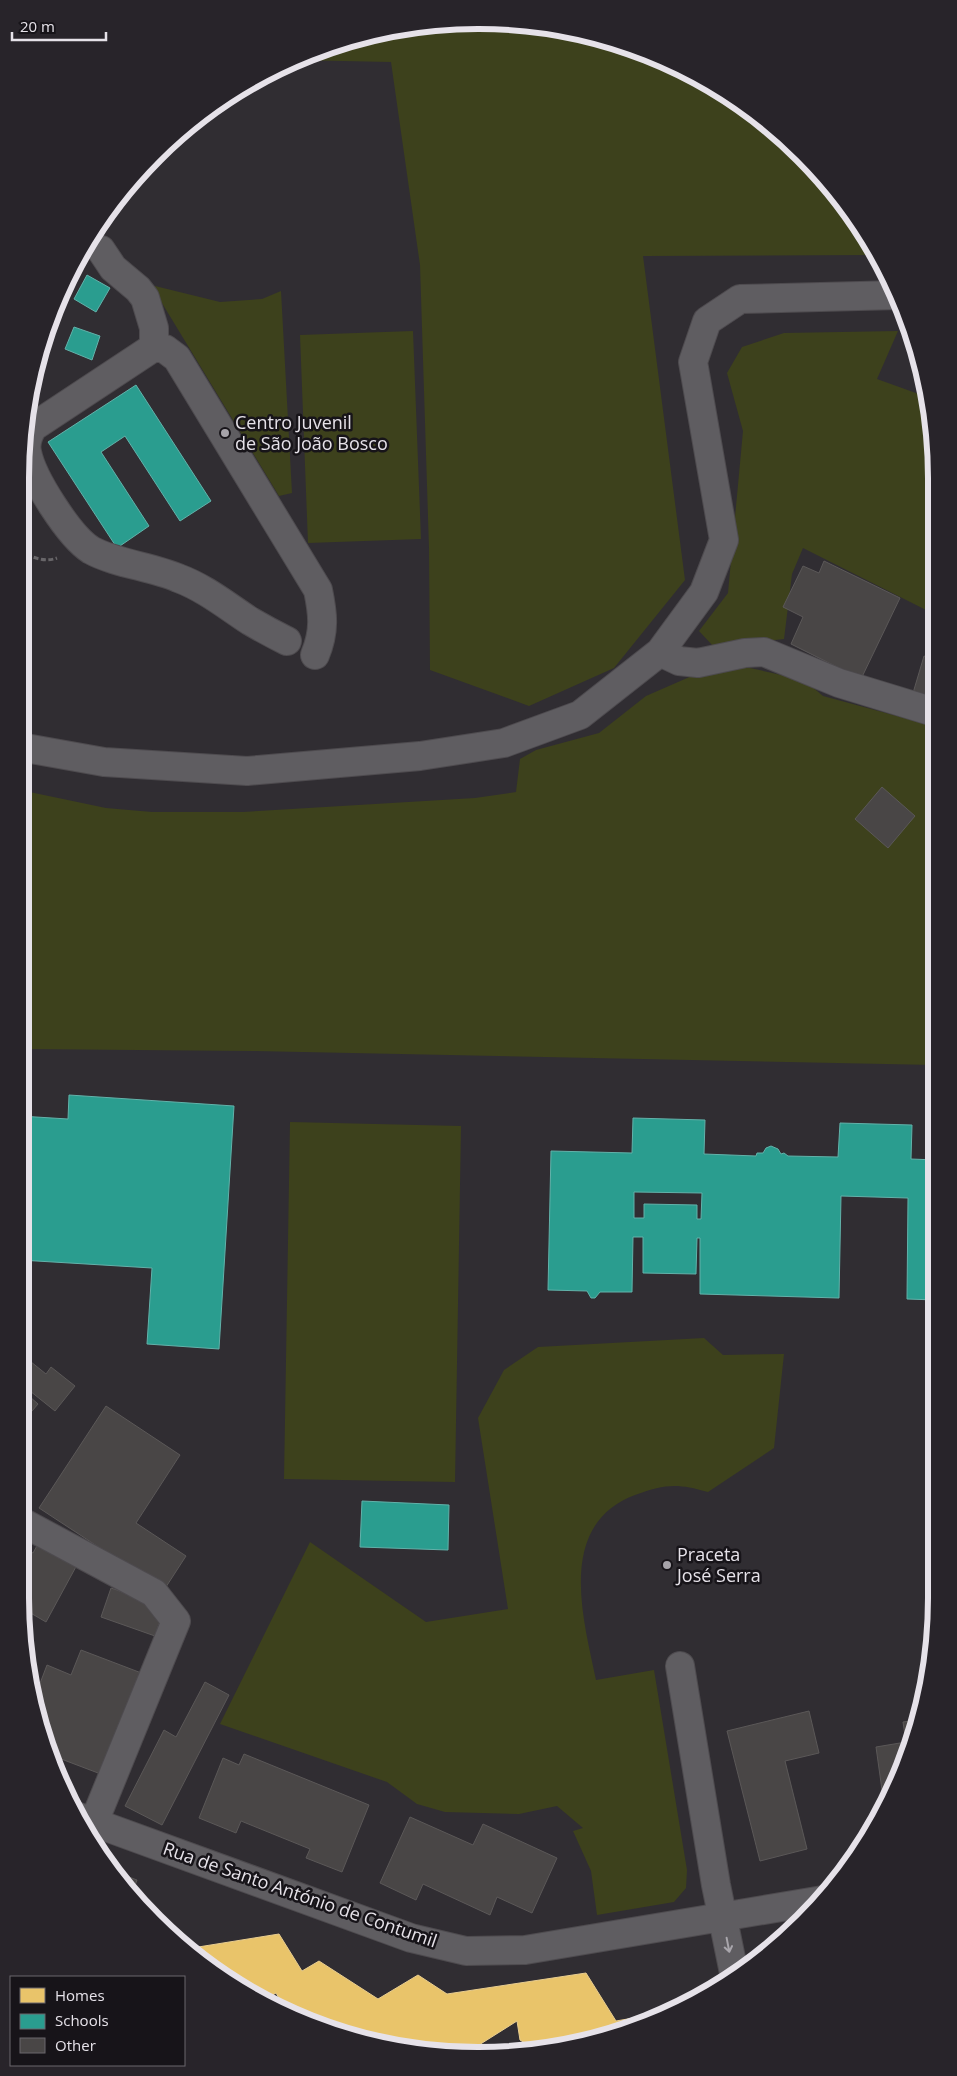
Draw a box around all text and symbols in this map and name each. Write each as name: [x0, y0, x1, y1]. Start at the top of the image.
scale bar: [12, 10, 106, 42]
text: 20 m: [20, 16, 55, 36]
place label: Centro Juvenil de São João Bosco: [235, 410, 388, 455]
marker: Centro Juvenil de São João Bosco: [219, 427, 231, 439]
place label: Praceta José Serra: [675, 1542, 761, 1587]
marker: Praceta José Serra: [661, 1559, 673, 1571]
street label: Rua de Santo António de Contumil: [160, 1836, 441, 1952]
one-way arrow: [724, 1937, 733, 1953]
legend: [10, 1976, 185, 2066]
text: Homes: [55, 1985, 105, 2005]
text: Schools: [55, 2010, 109, 2030]
text: Other: [55, 2035, 96, 2055]

